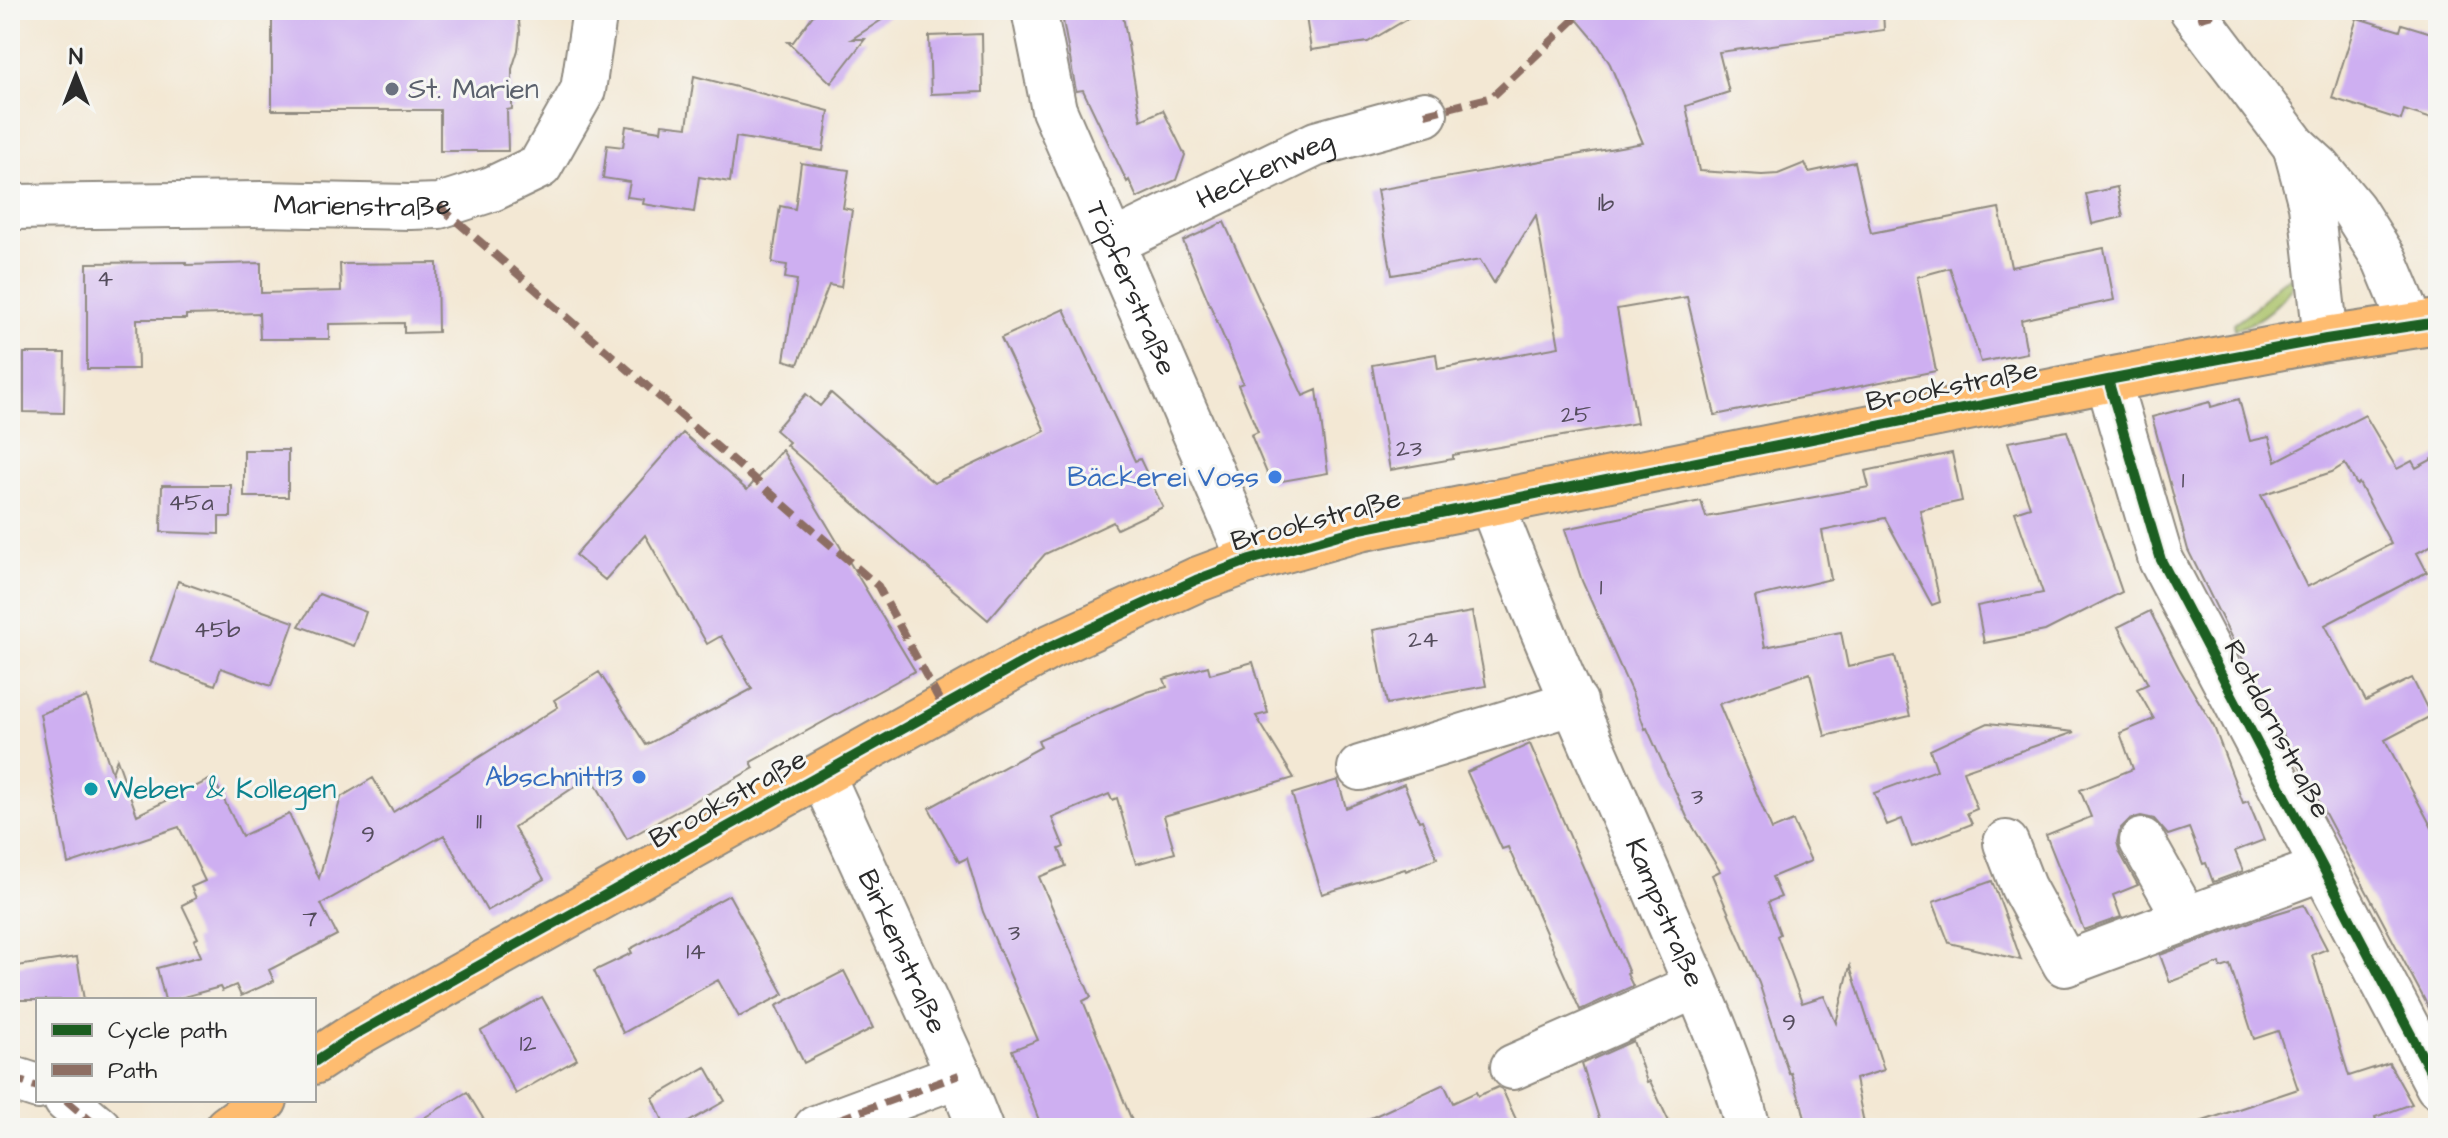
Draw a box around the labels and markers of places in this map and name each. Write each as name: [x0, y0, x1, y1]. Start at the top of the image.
place label: St. Marien: [408, 70, 539, 109]
marker: St. Marien: [383, 80, 401, 98]
place label: Bäckerei Voss: [1067, 458, 1259, 497]
marker: Bäckerei Voss: [1266, 468, 1284, 486]
place label: Abschnitt13: [485, 758, 623, 797]
marker: Abschnitt13: [630, 768, 648, 786]
place label: Weber & Kollegen: [107, 770, 336, 810]
marker: Weber & Kollegen: [82, 780, 100, 798]

